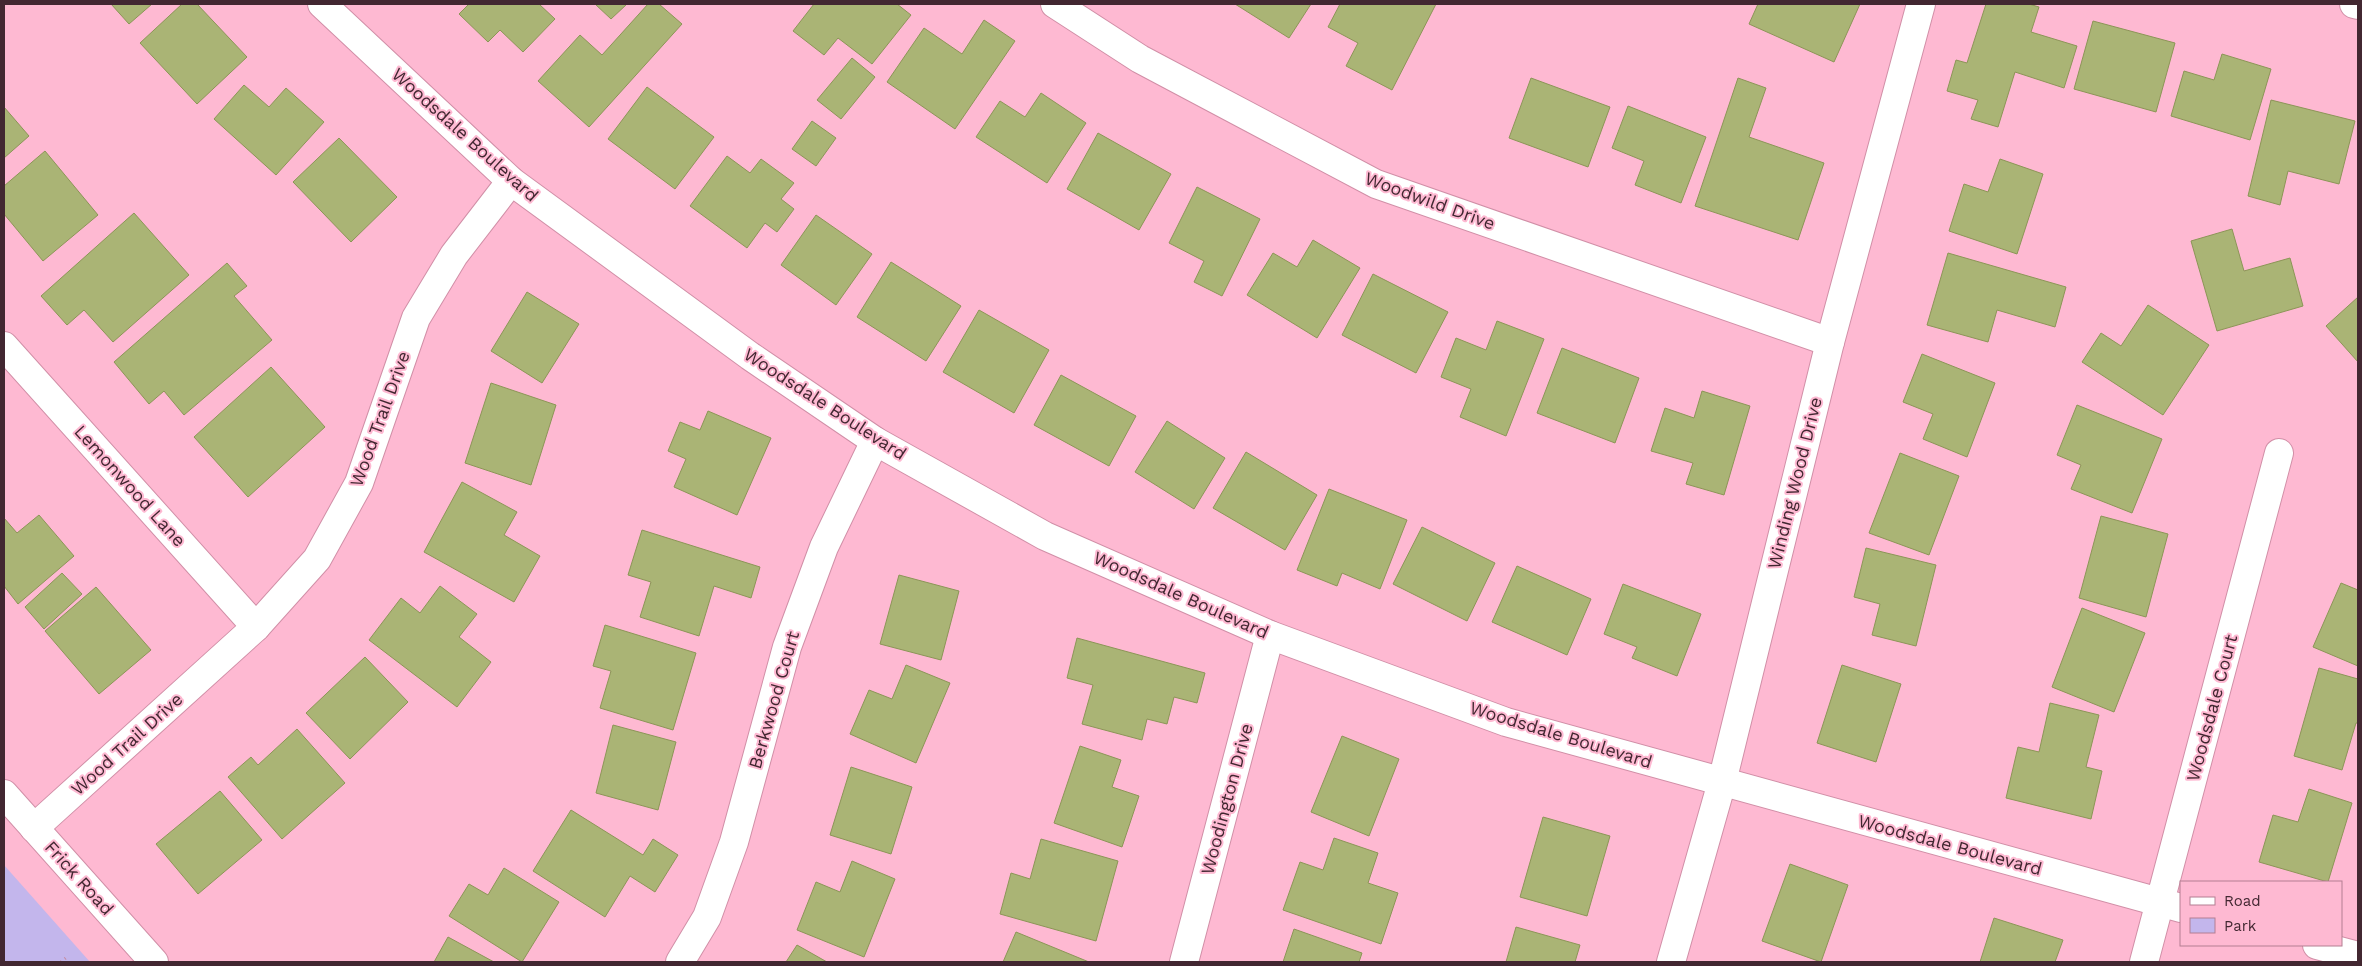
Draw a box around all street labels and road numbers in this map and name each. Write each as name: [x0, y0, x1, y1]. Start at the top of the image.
street label: Woodsdale Boulevard: [388, 63, 543, 206]
street label: Woodwild Drive: [1362, 167, 1498, 234]
street label: Woodsdale Boulevard: [740, 343, 910, 464]
street label: Wood Trail Drive: [345, 348, 414, 489]
street label: Winding Wood Drive: [1763, 395, 1826, 571]
street label: Lemonwood Lane: [70, 421, 190, 551]
street label: Woodsdale Boulevard: [1090, 546, 1272, 643]
street label: Berkwood Court: [744, 628, 803, 771]
street label: Woodsdale Court: [2182, 632, 2241, 784]
street label: Wood Trail Drive: [67, 688, 187, 799]
street label: Woodsdale Boulevard: [1467, 697, 1655, 772]
street label: Woodington Drive: [1196, 721, 1257, 877]
street label: Woodsdale Boulevard: [1856, 810, 2044, 879]
street label: Frick Road: [41, 836, 118, 919]

